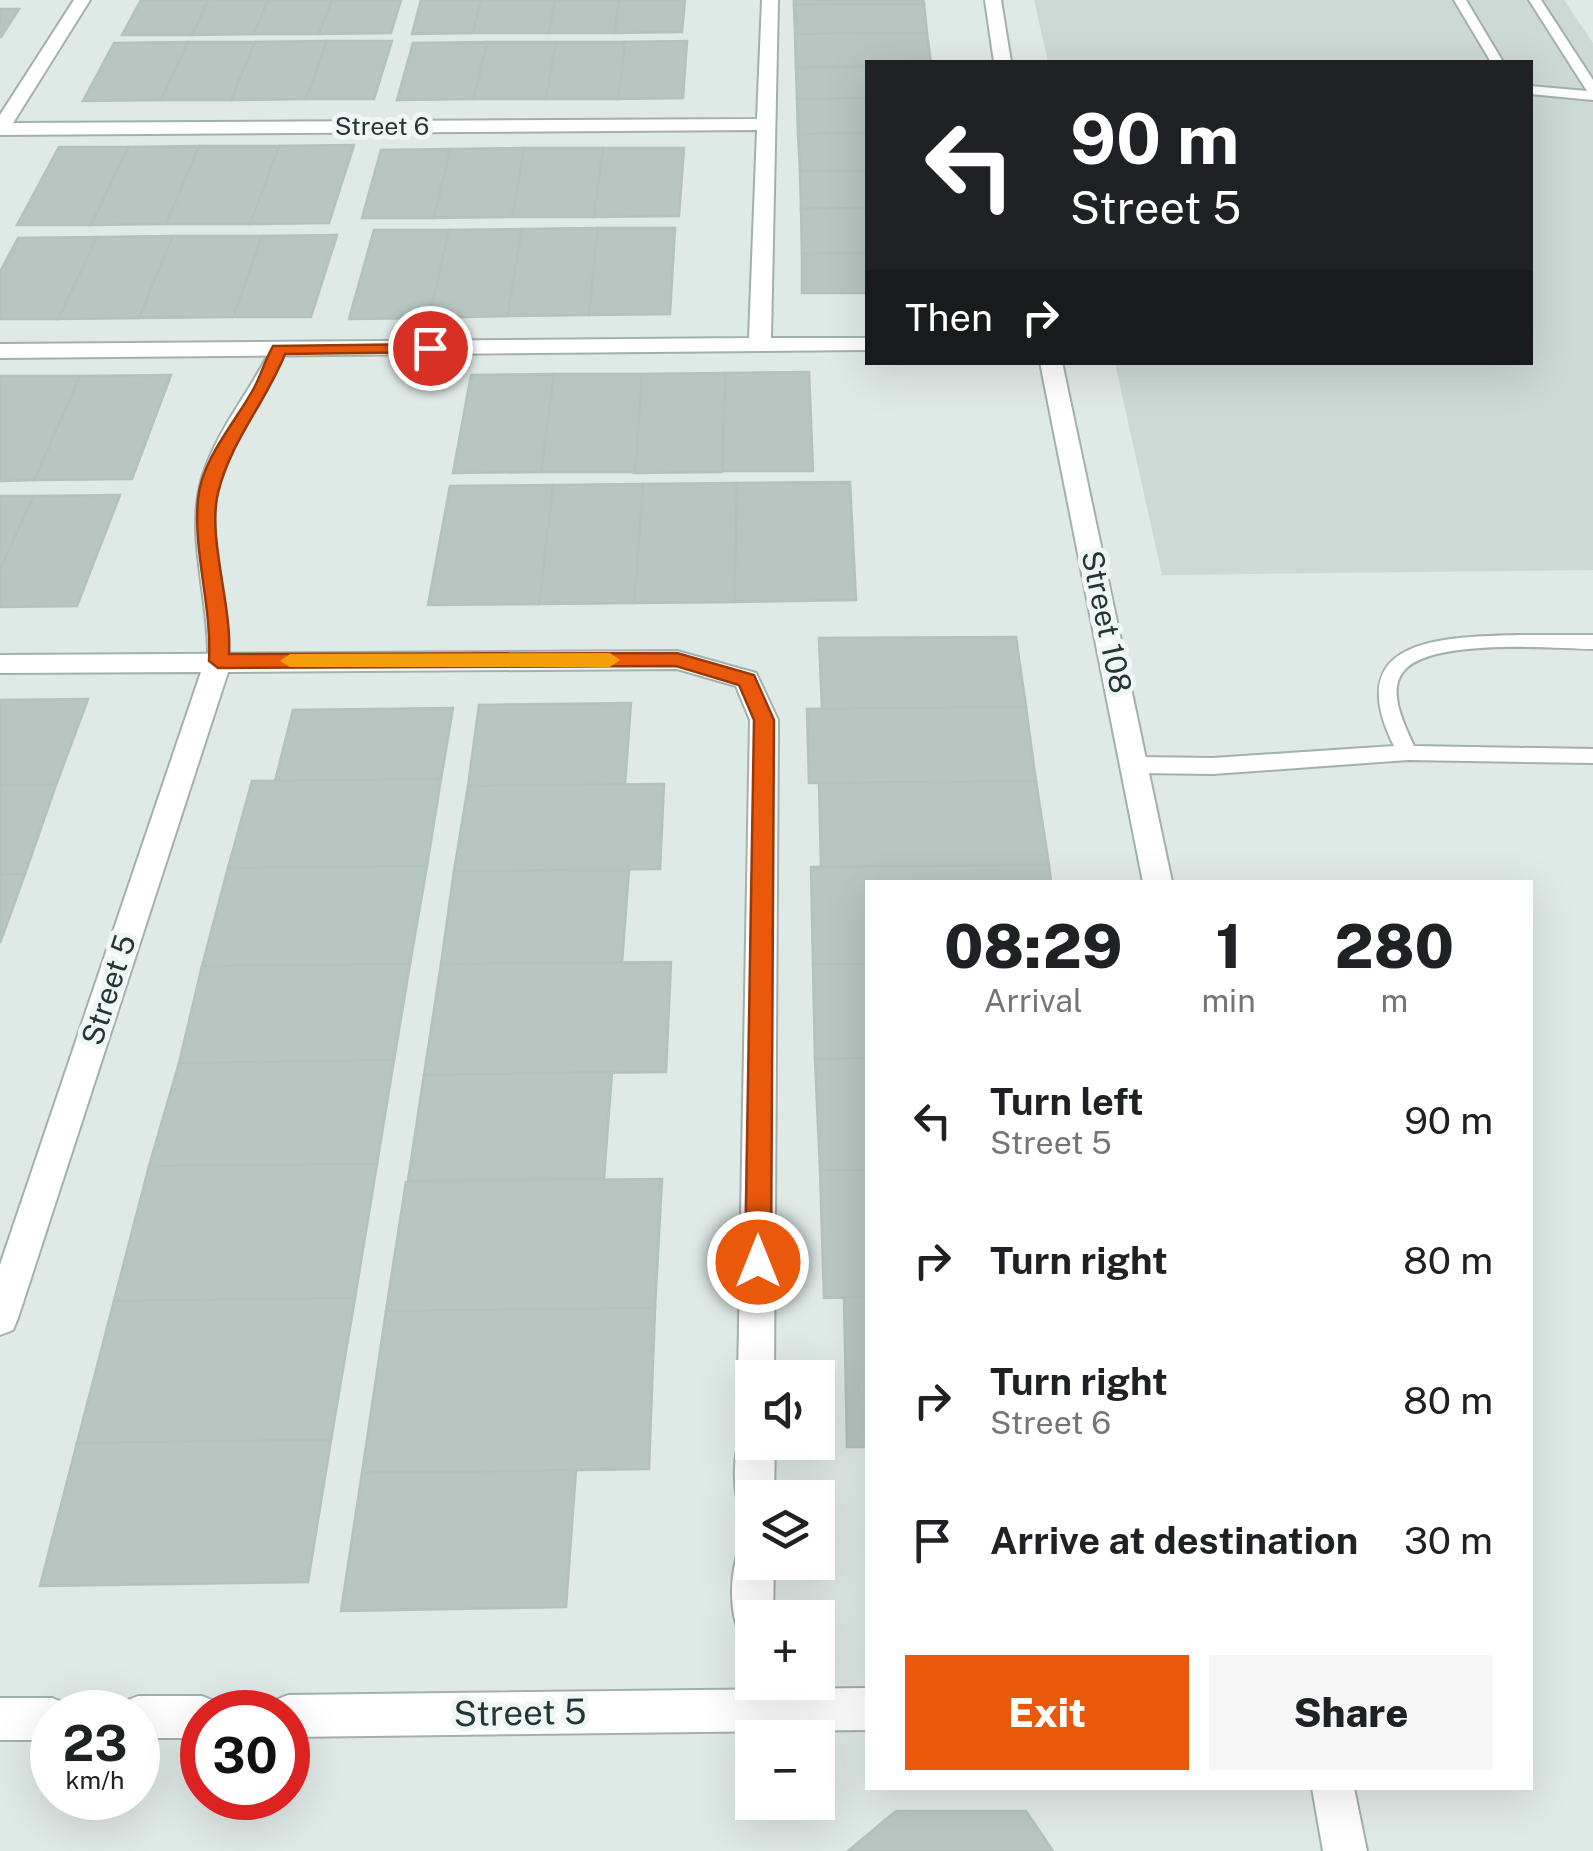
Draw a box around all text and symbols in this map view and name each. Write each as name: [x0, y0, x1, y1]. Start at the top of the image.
text: 90 m: [1070, 97, 1240, 180]
icon: left: [905, 100, 1035, 230]
street label: Street 6: [335, 111, 429, 141]
text: Street 5: [1070, 181, 1241, 234]
icon: right: [1013, 290, 1068, 345]
text: Then: [905, 295, 993, 340]
pin: [388, 306, 473, 391]
icon: arrive: [403, 321, 458, 376]
street label: Street 108: [1074, 547, 1140, 696]
text: 08:29: [944, 911, 1122, 982]
text: 1: [1215, 911, 1242, 982]
text: 280: [1335, 911, 1454, 982]
street label: Street 5: [73, 930, 143, 1050]
text: Arrival: [984, 982, 1083, 1019]
text: min: [1201, 982, 1256, 1019]
text: m: [1380, 982, 1408, 1019]
text: Turn left: [990, 1079, 1144, 1124]
icon: left: [905, 1093, 960, 1148]
text: 90 m: [1404, 1098, 1493, 1143]
text: Street 5: [990, 1124, 1112, 1161]
position arrow: [706, 1210, 810, 1314]
icon: right: [905, 1233, 960, 1288]
text: Turn right: [990, 1238, 1168, 1283]
text: 80 m: [1403, 1238, 1493, 1283]
text: Turn right: [990, 1359, 1168, 1404]
map controls: [735, 1360, 835, 1820]
button: sound: [735, 1360, 835, 1460]
icon: right: [905, 1373, 960, 1428]
text: 80 m: [1403, 1378, 1493, 1423]
text: Street 6: [990, 1404, 1111, 1441]
button: layers: [735, 1480, 835, 1580]
icon: arrive: [905, 1513, 960, 1568]
text: Arrive at destination: [990, 1518, 1358, 1563]
text: 30 m: [1404, 1518, 1493, 1563]
button: +: [735, 1600, 835, 1700]
button: Exit: [905, 1655, 1189, 1770]
button: Share: [1209, 1655, 1493, 1770]
speed limit sign: 30: [180, 1690, 310, 1820]
street label: Street 5: [453, 1691, 587, 1734]
text: 23: [62, 1713, 128, 1772]
button: −: [735, 1720, 835, 1820]
text: km/h: [66, 1765, 124, 1795]

